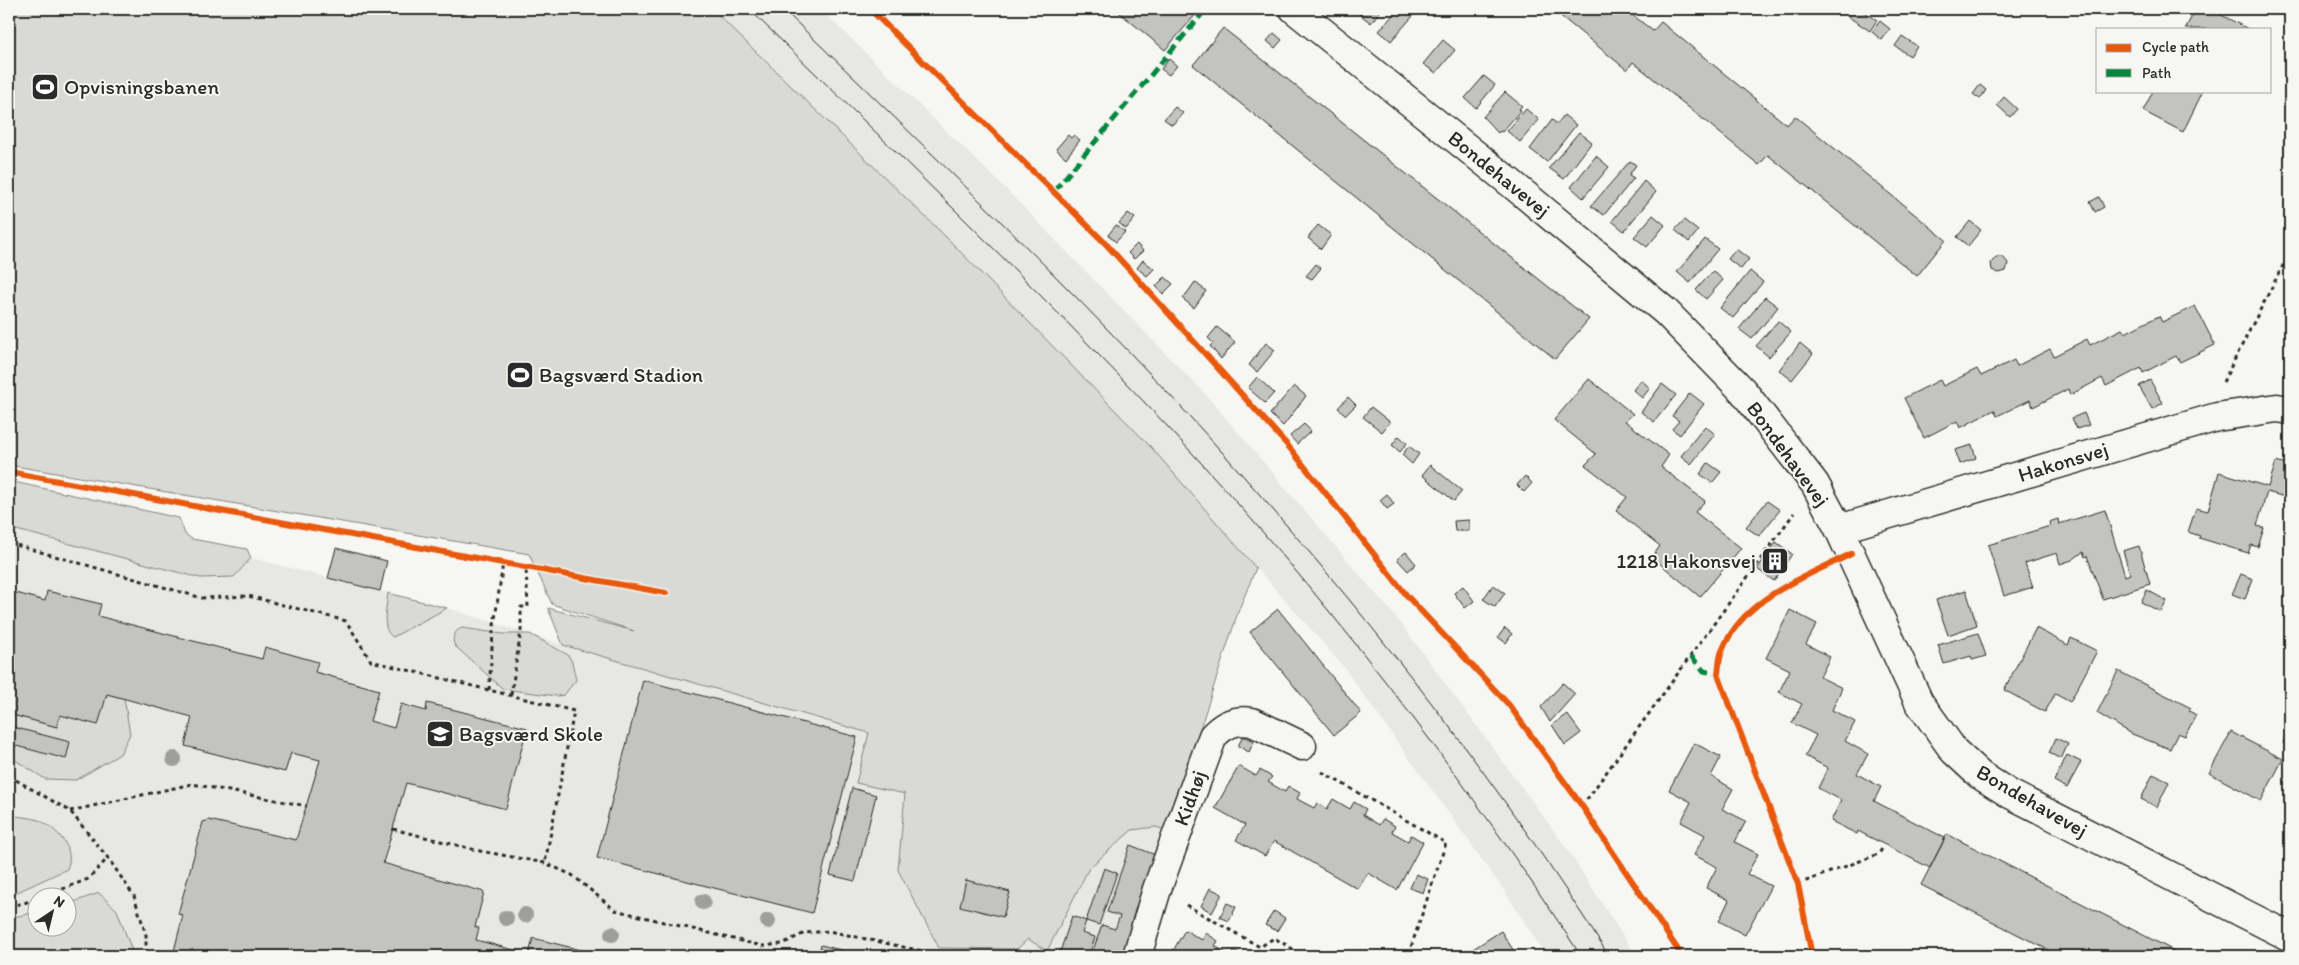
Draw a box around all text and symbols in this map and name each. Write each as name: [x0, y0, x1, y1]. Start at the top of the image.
legend: [2096, 28, 2272, 92]
text: Cycle path: [2142, 38, 2209, 56]
text: Path: [2142, 64, 2171, 82]
sports icon: Opvisningsbanen: [30, 72, 60, 102]
place label: Opvisningsbanen: [64, 74, 219, 99]
street label: Bondehavevej: [1443, 125, 1555, 222]
sports icon: Bagsværd Stadion: [505, 360, 535, 390]
place label: Bagsværd Stadion: [539, 362, 703, 387]
street label: Bondehavevej: [1742, 396, 1835, 511]
street label: Hakonsvej: [2015, 436, 2111, 487]
building icon: 1218 Hakonsvej: [1760, 546, 1790, 576]
place label: 1218 Hakonsvej: [1617, 548, 1756, 573]
school or university icon: Bagsværd Skole: [425, 719, 455, 749]
place label: Bagsværd Skole: [459, 721, 603, 746]
street label: Bondehavevej: [1972, 759, 2092, 842]
street label: Kidhøj: [1168, 767, 1211, 829]
north arrow: [28, 888, 78, 938]
text: N: [50, 892, 68, 911]

